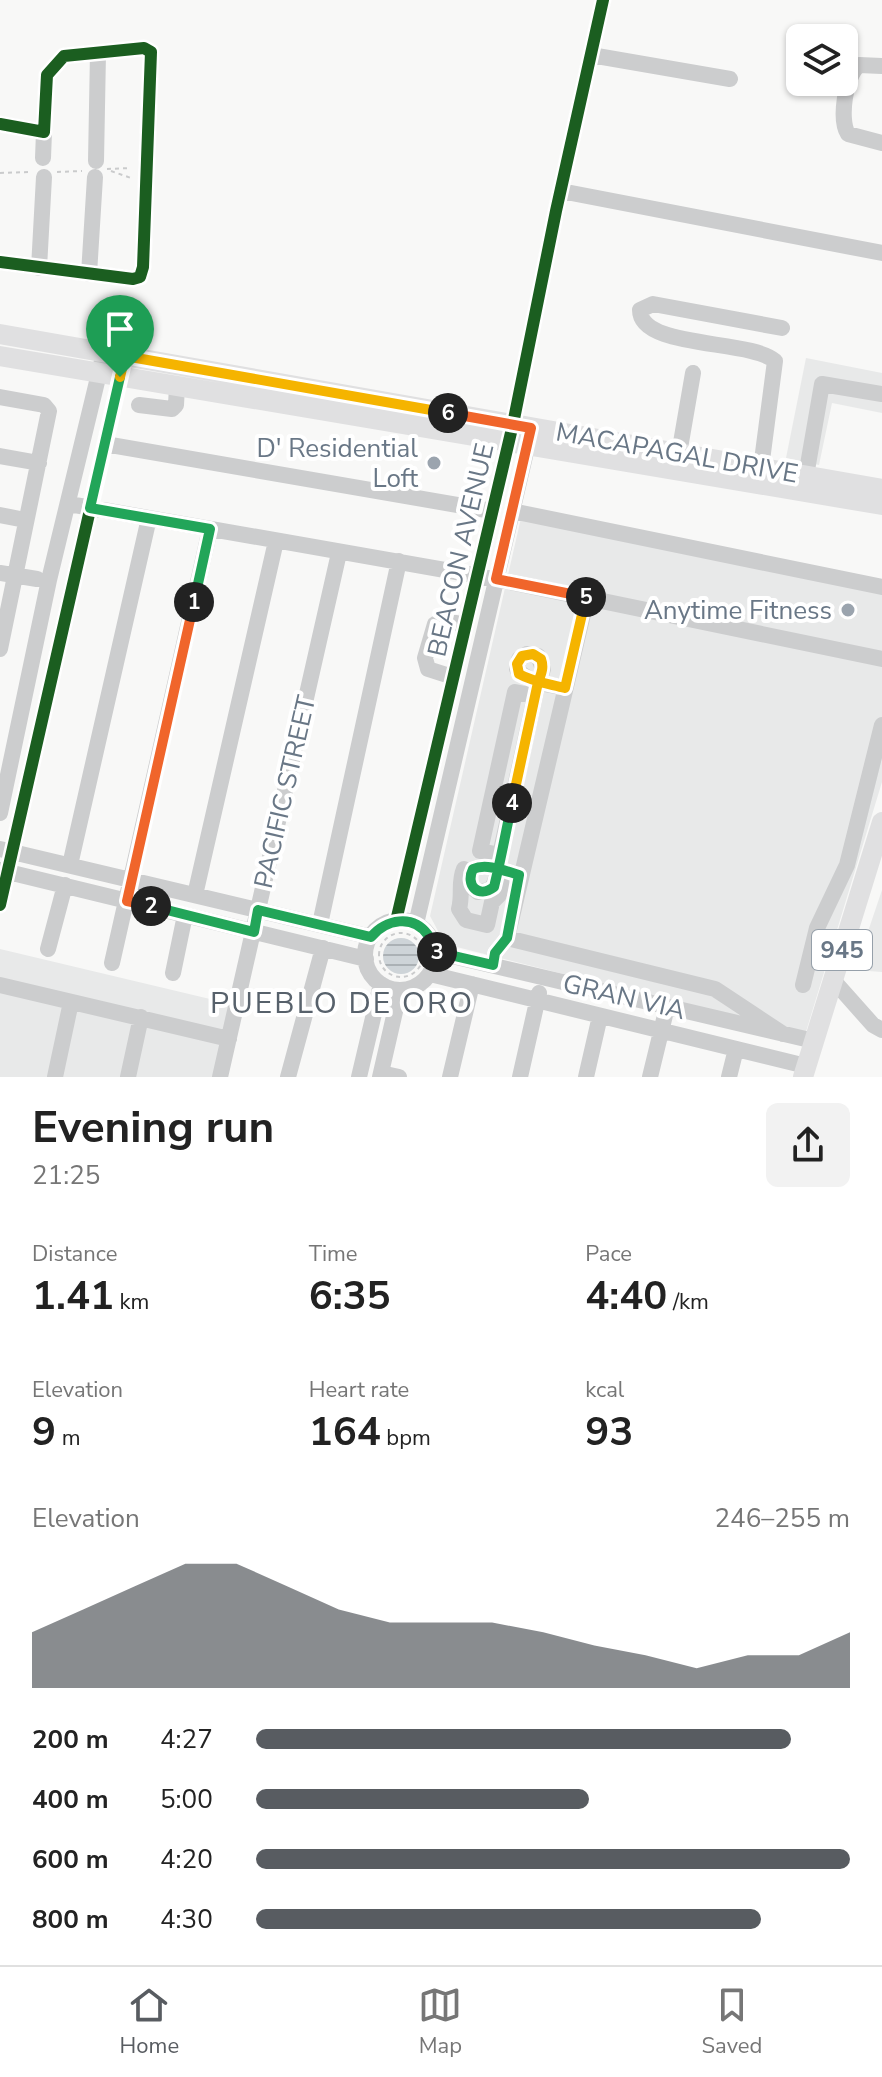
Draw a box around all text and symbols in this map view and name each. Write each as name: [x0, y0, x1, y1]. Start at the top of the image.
map controls: [786, 24, 858, 96]
button: layers: [786, 24, 858, 96]
pin: [86, 295, 154, 377]
icon: arrive: [98, 307, 142, 351]
pin: 6: [428, 393, 468, 433]
text: 6: [441, 398, 455, 428]
street label: MACAPAGAL DRIVE: [553, 414, 801, 492]
place label: D' Residential Loft: [256, 431, 419, 496]
street label: BEACON AVENUE: [419, 440, 503, 660]
marker: D' Residential Loft: [425, 454, 443, 472]
pin: 5: [566, 577, 606, 617]
pin: 1: [174, 582, 214, 622]
text: 5: [579, 582, 593, 612]
text: 1: [187, 587, 201, 617]
place label: Anytime Fitness: [644, 593, 832, 628]
marker: Anytime Fitness: [839, 601, 857, 619]
street label: PACIFIC STREET: [246, 692, 324, 892]
pin: 4: [492, 783, 532, 823]
text: 4: [505, 788, 519, 818]
pin: 2: [131, 886, 171, 926]
text: 2: [144, 891, 158, 921]
road number: 945: [812, 930, 872, 970]
pin: 3: [417, 932, 457, 972]
text: 3: [430, 937, 444, 967]
street label: GRAN VIA: [559, 966, 689, 1028]
district label: PUEBLO DE ORO: [210, 983, 474, 1024]
text: Evening run: [32, 1098, 274, 1158]
button: share: [766, 1103, 850, 1187]
text: 21:25: [32, 1158, 100, 1193]
text: Distance: [32, 1239, 117, 1269]
text: Time: [309, 1239, 358, 1269]
text: Pace: [585, 1239, 632, 1269]
text: 1.41: [32, 1269, 114, 1323]
text: 6:35: [309, 1269, 391, 1323]
text: 4:40: [585, 1269, 667, 1323]
text: km: [114, 1287, 149, 1317]
text: /km: [667, 1287, 709, 1317]
text: Elevation: [32, 1375, 123, 1405]
text: Heart rate: [309, 1375, 409, 1405]
text: kcal: [585, 1375, 624, 1405]
text: 9: [32, 1405, 56, 1459]
text: 164: [309, 1405, 381, 1459]
text: 93: [585, 1405, 633, 1459]
text: m: [56, 1423, 81, 1453]
text: bpm: [381, 1423, 431, 1453]
text: Elevation: [32, 1501, 140, 1536]
text: 246–255 m: [714, 1501, 850, 1536]
text: 200 m: [32, 1722, 109, 1757]
text: 4:27: [160, 1722, 213, 1757]
text: 400 m: [32, 1782, 109, 1817]
text: 5:00: [160, 1782, 213, 1817]
text: 600 m: [32, 1842, 109, 1877]
text: 4:20: [160, 1842, 213, 1877]
text: 800 m: [32, 1902, 109, 1937]
text: 4:30: [160, 1902, 213, 1937]
tab: Home: [120, 1983, 179, 2061]
tab: Map: [418, 1983, 462, 2061]
tab: Saved: [702, 1983, 762, 2061]

